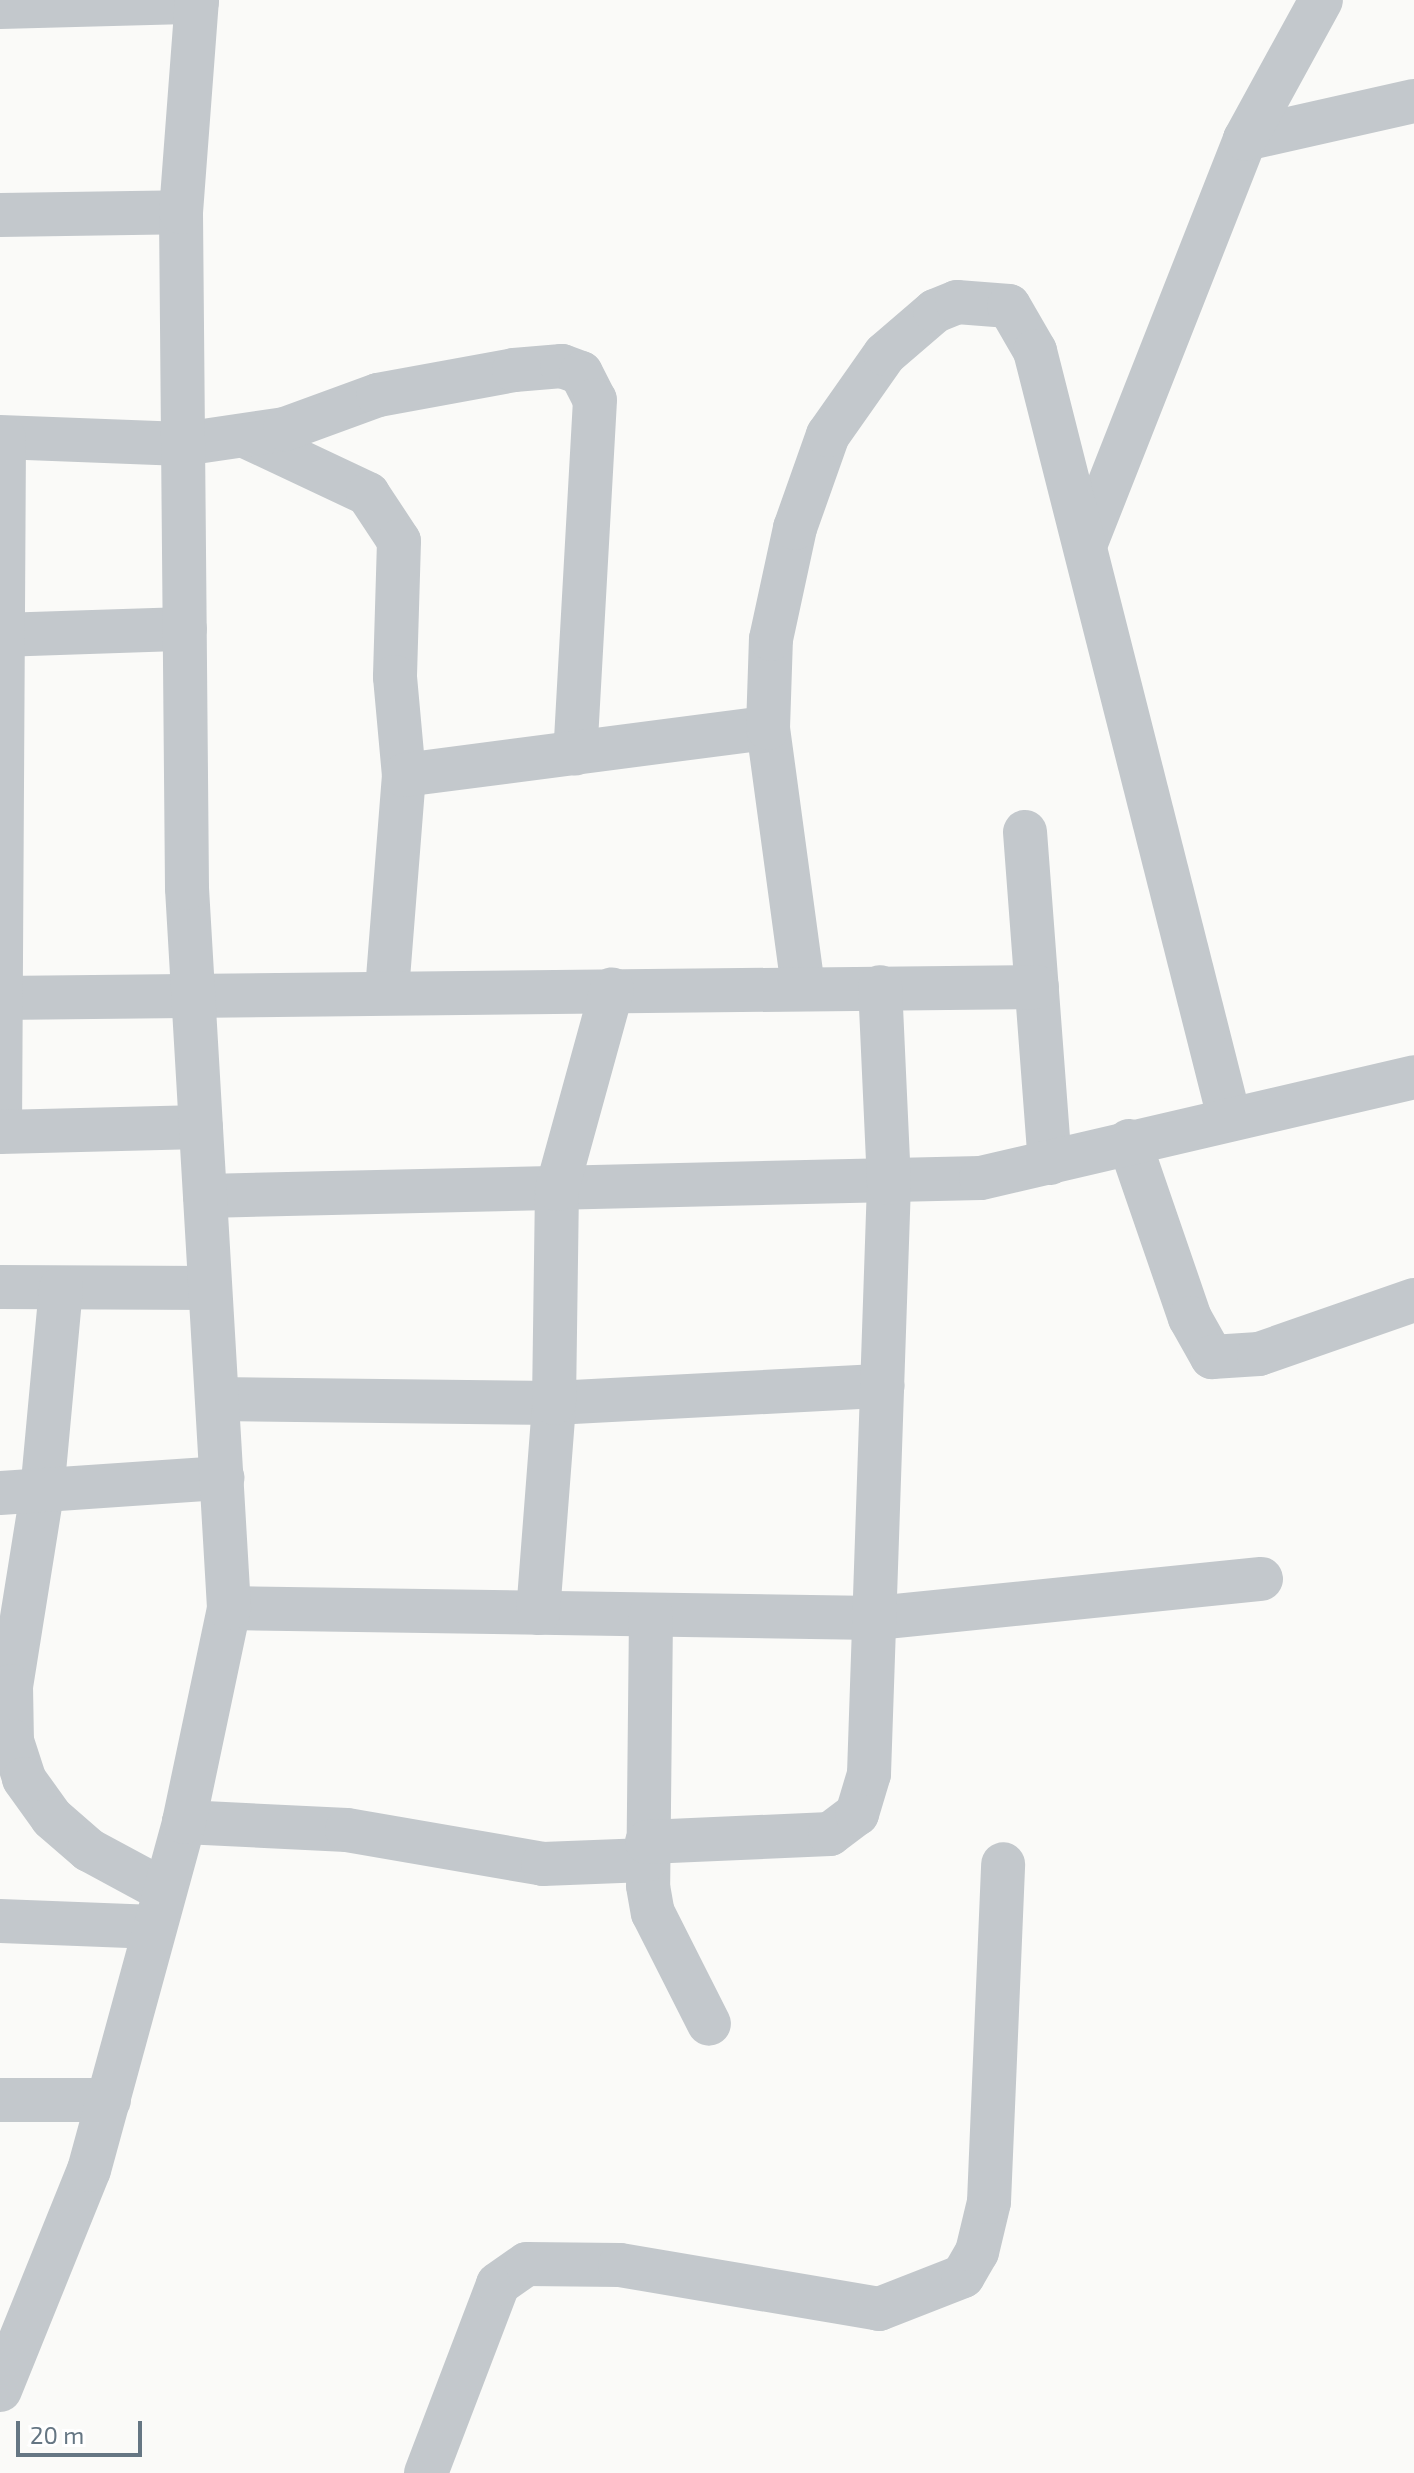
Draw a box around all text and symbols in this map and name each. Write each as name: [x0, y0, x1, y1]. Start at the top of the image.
scale bar: [20, 2405, 146, 2455]
text: 20 m: [30, 2420, 84, 2449]

